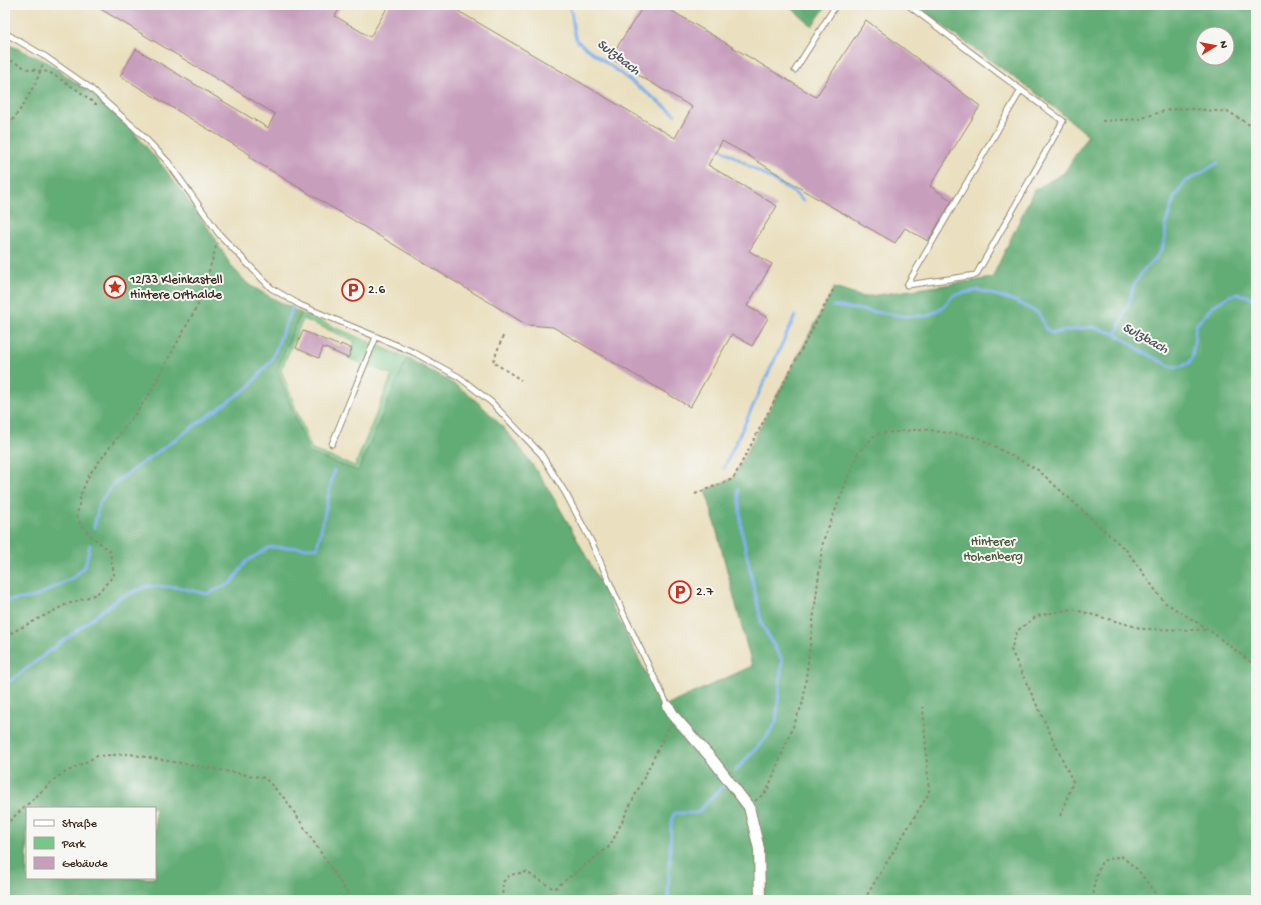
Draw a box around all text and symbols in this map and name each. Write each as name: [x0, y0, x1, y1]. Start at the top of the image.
north arrow: [1195, 26, 1235, 66]
water label: Sulzbach: [593, 36, 643, 80]
text: N: [1216, 40, 1229, 49]
place label: 12/33 Kleinkastell Hintere Orthalde: [129, 273, 223, 303]
place icon: 12/33 Kleinkastell Hintere Orthalde: [102, 274, 128, 300]
parking icon: 2.6: [340, 277, 366, 303]
place label: 2.6: [368, 283, 385, 298]
water label: Sulzbach: [1119, 320, 1171, 359]
park label: Hinterer Hohenberg: [963, 535, 1023, 565]
parking icon: 2.7: [667, 579, 693, 605]
place label: 2.7: [696, 585, 714, 600]
legend: [26, 807, 156, 879]
text: Straße: [62, 818, 98, 832]
text: Park: [61, 838, 87, 852]
text: Gebäude: [62, 858, 108, 872]

